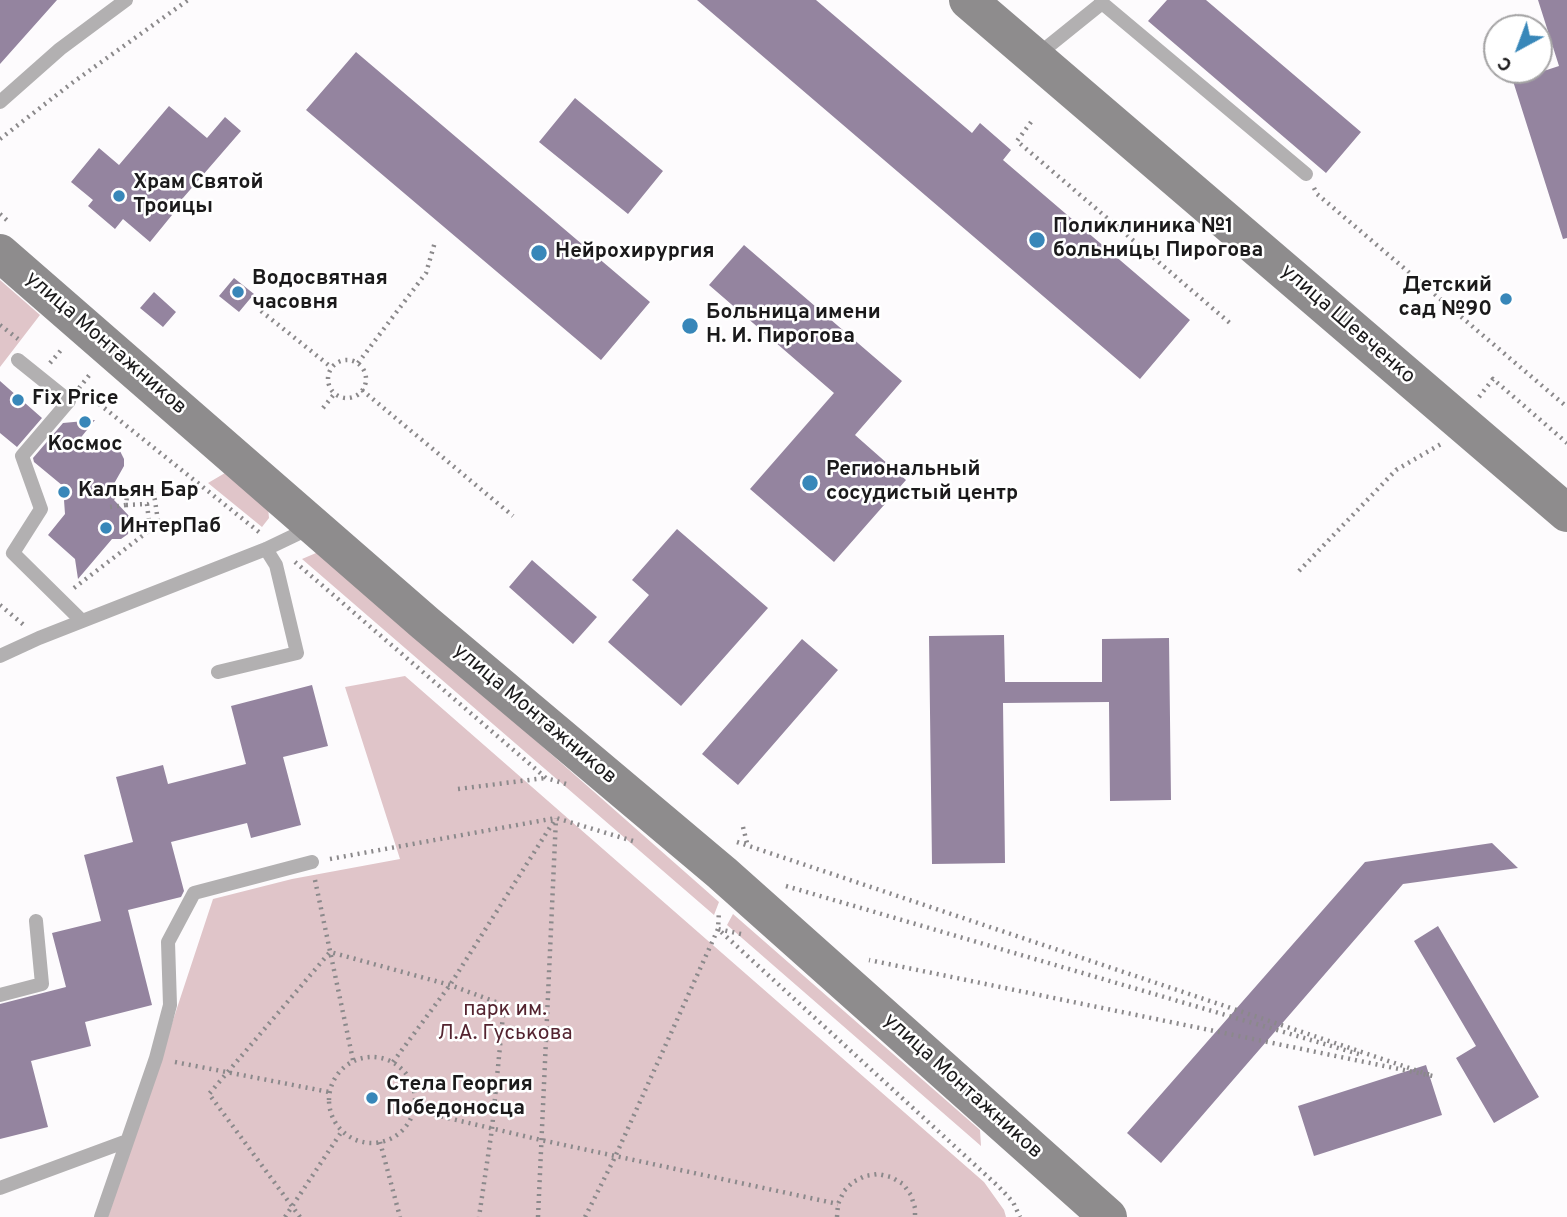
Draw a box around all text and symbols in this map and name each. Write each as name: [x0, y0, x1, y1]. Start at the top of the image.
north arrow: [1483, 14, 1553, 84]
text: С: [1493, 50, 1518, 76]
place label: Храм Святой Троицы: [133, 171, 263, 221]
marker: Храм Святой Троицы: [111, 188, 127, 204]
place label: Поликлиника №1 больницы Пирогова: [1053, 215, 1263, 265]
marker: Поликлиника №1 больницы Пирогова: [1027, 230, 1047, 250]
place label: Нейрохирургия: [555, 240, 715, 266]
marker: Нейрохирургия: [529, 243, 549, 263]
street label: улица Шевченко: [1274, 260, 1420, 390]
street label: улица Монтажников: [19, 267, 191, 421]
place label: Водосвятная часовня: [252, 267, 388, 317]
place label: Детский сад №90: [1399, 274, 1492, 324]
marker: Водосвятная часовня: [230, 284, 246, 300]
marker: Детский сад №90: [1498, 291, 1514, 307]
place label: Больница имени Н. И. Пирогова: [706, 301, 881, 351]
marker: Больница имени Н. И. Пирогова: [680, 316, 700, 336]
place label: Fix Price: [32, 387, 118, 413]
marker: Fix Price: [10, 392, 26, 408]
marker: Космос: [77, 414, 93, 430]
place label: Космос: [47, 433, 123, 459]
place label: Региональный сосудистый центр: [826, 458, 1018, 508]
marker: Региональный сосудистый центр: [800, 473, 820, 493]
place label: Кальян Бар: [78, 479, 199, 505]
marker: Кальян Бар: [56, 484, 72, 500]
place label: ИнтерПаб: [120, 515, 221, 541]
marker: ИнтерПаб: [98, 520, 114, 536]
street label: улица Монтажников: [447, 639, 621, 791]
park label: парк им. Л.А. Гуськова: [437, 998, 573, 1048]
street label: улица Монтажников: [877, 1009, 1047, 1165]
place label: Стела Георгия Победоносца: [386, 1073, 533, 1123]
marker: Стела Георгия Победоносца: [364, 1090, 380, 1106]

